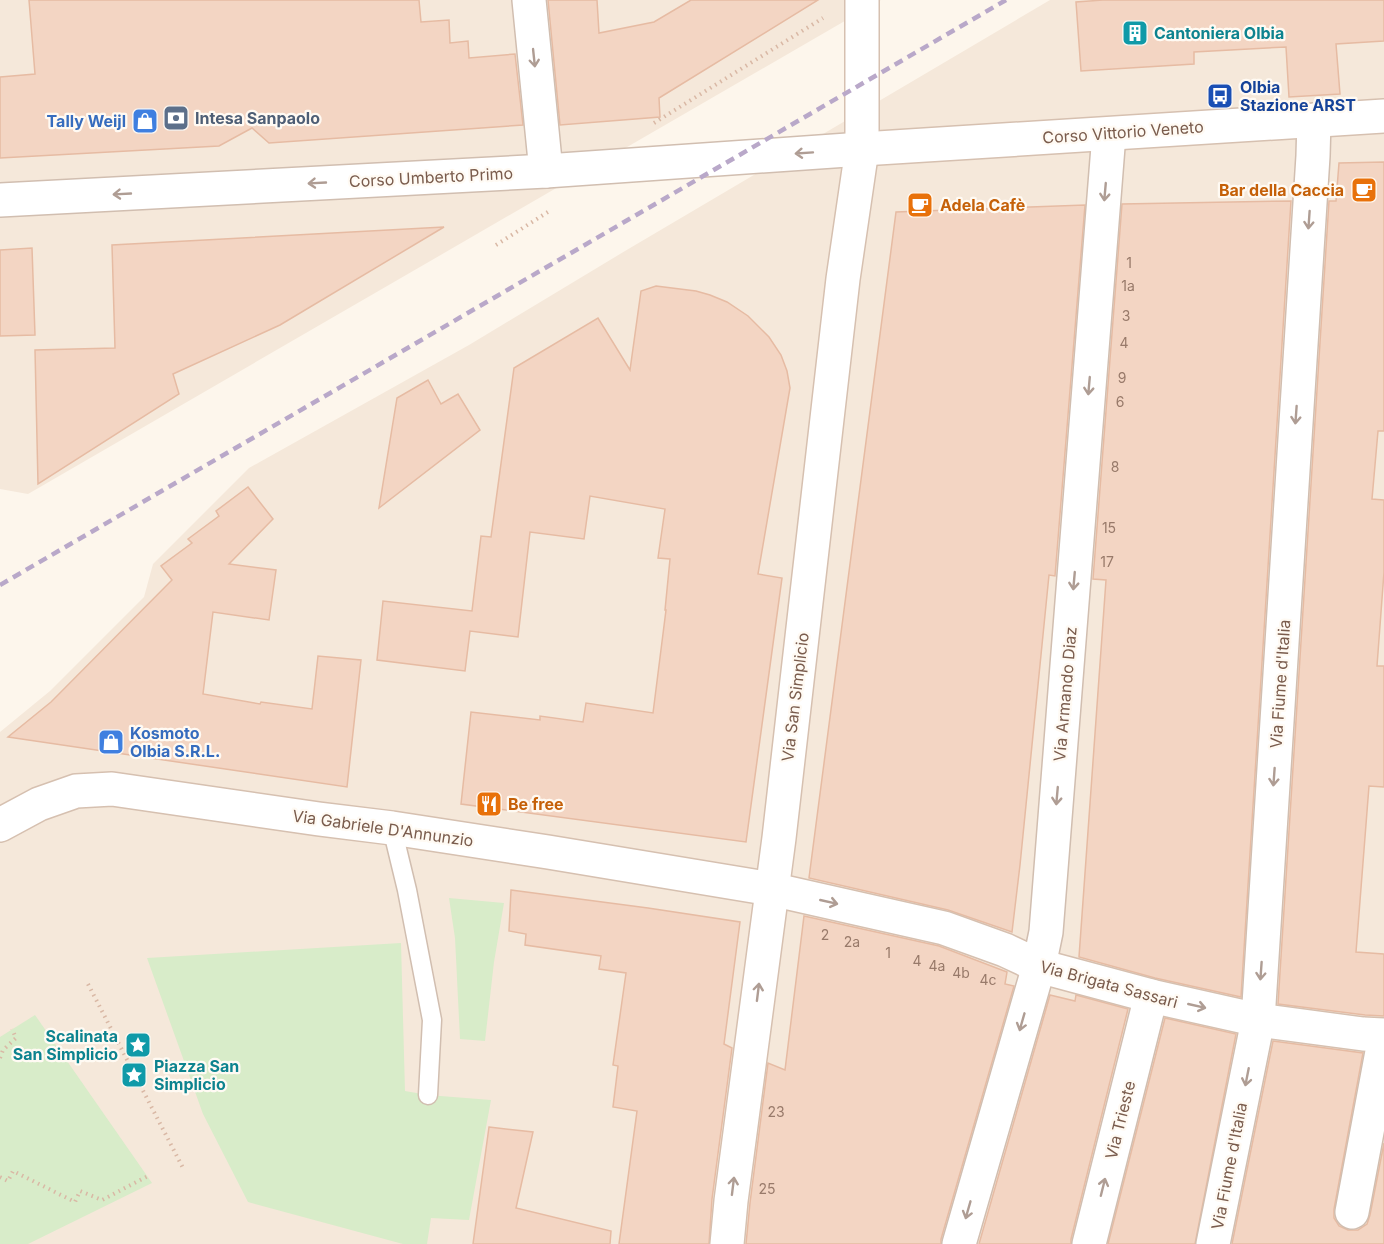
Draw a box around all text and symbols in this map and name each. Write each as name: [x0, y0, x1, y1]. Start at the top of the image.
building icon: Cantoniera Olbia: [1120, 18, 1150, 48]
place label: Cantoniera Olbia: [1154, 23, 1284, 43]
one-way arrow: [529, 48, 540, 68]
place label: Olbia Stazione ARST: [1240, 77, 1356, 115]
bus stop icon: Olbia Stazione ARST: [1205, 81, 1235, 111]
bank icon: Intesa Sanpaolo: [161, 103, 191, 133]
shop icon: Tally Weijl: [130, 106, 160, 136]
place label: Intesa Sanpaolo: [195, 108, 320, 128]
place label: Tally Weijl: [47, 111, 126, 131]
street label: Corso Vittorio Veneto: [1042, 116, 1204, 148]
one-way arrow: [795, 148, 815, 159]
street label: Corso Umberto Primo: [348, 163, 514, 191]
cafe icon: Bar della Caccia: [1349, 175, 1379, 205]
one-way arrow: [307, 178, 327, 189]
place label: Bar della Caccia: [1219, 180, 1344, 200]
one-way arrow: [1099, 181, 1110, 201]
one-way arrow: [112, 188, 132, 199]
cafe icon: Adela Cafè: [905, 190, 935, 220]
place label: Adela Cafè: [940, 195, 1025, 215]
one-way arrow: [1303, 210, 1314, 229]
house number: 1: [1126, 254, 1132, 271]
house number: 1a: [1121, 277, 1135, 294]
house number: 3: [1122, 307, 1130, 324]
house number: 4: [1119, 334, 1129, 351]
house number: 9: [1118, 369, 1126, 386]
one-way arrow: [1083, 376, 1094, 396]
house number: 6: [1116, 393, 1124, 410]
one-way arrow: [1291, 404, 1302, 424]
house number: 8: [1111, 458, 1119, 475]
house number: 15: [1102, 519, 1116, 536]
house number: 17: [1100, 553, 1114, 570]
one-way arrow: [1068, 570, 1079, 590]
street label: Via Fiume d'Italia: [1266, 619, 1294, 749]
street label: Via Armando Diaz: [1049, 626, 1081, 762]
street label: Via San Simplicio: [777, 631, 813, 763]
place label: Kosmoto Olbia S.R.L.: [130, 723, 220, 761]
shop icon: Kosmoto Olbia S.R.L.: [96, 727, 126, 757]
one-way arrow: [1268, 766, 1279, 786]
one-way arrow: [1051, 786, 1062, 805]
restaurant icon: Be free: [474, 789, 504, 819]
place label: Be free: [508, 794, 563, 814]
street label: Via Gabriele D'Annunzio: [291, 805, 475, 851]
one-way arrow: [819, 896, 838, 908]
house number: 2: [821, 926, 829, 943]
house number: 2a: [844, 933, 860, 950]
house number: 1: [885, 944, 891, 961]
house number: 4: [912, 952, 922, 969]
street label: Via Brigata Sassari: [1038, 956, 1180, 1012]
house number: 4a: [929, 957, 945, 974]
one-way arrow: [1256, 961, 1267, 981]
house number: 4b: [952, 964, 970, 981]
house number: 4c: [979, 971, 997, 988]
one-way arrow: [753, 983, 764, 1003]
one-way arrow: [1187, 1001, 1206, 1012]
one-way arrow: [1016, 1013, 1027, 1032]
place label: Scalinata San Simplicio: [13, 1026, 118, 1064]
place icon: Scalinata San Simplicio: [123, 1030, 153, 1060]
place label: Piazza San Simplicio: [154, 1056, 239, 1094]
place icon: Piazza San Simplicio: [119, 1060, 149, 1090]
one-way arrow: [1241, 1067, 1252, 1087]
street label: Via Trieste: [1101, 1079, 1139, 1161]
street label: Via Fiume d'Italia: [1207, 1101, 1251, 1231]
house number: 23: [767, 1103, 785, 1120]
one-way arrow: [727, 1176, 738, 1196]
one-way arrow: [1097, 1178, 1109, 1197]
house number: 25: [758, 1180, 776, 1197]
one-way arrow: [962, 1200, 974, 1219]

